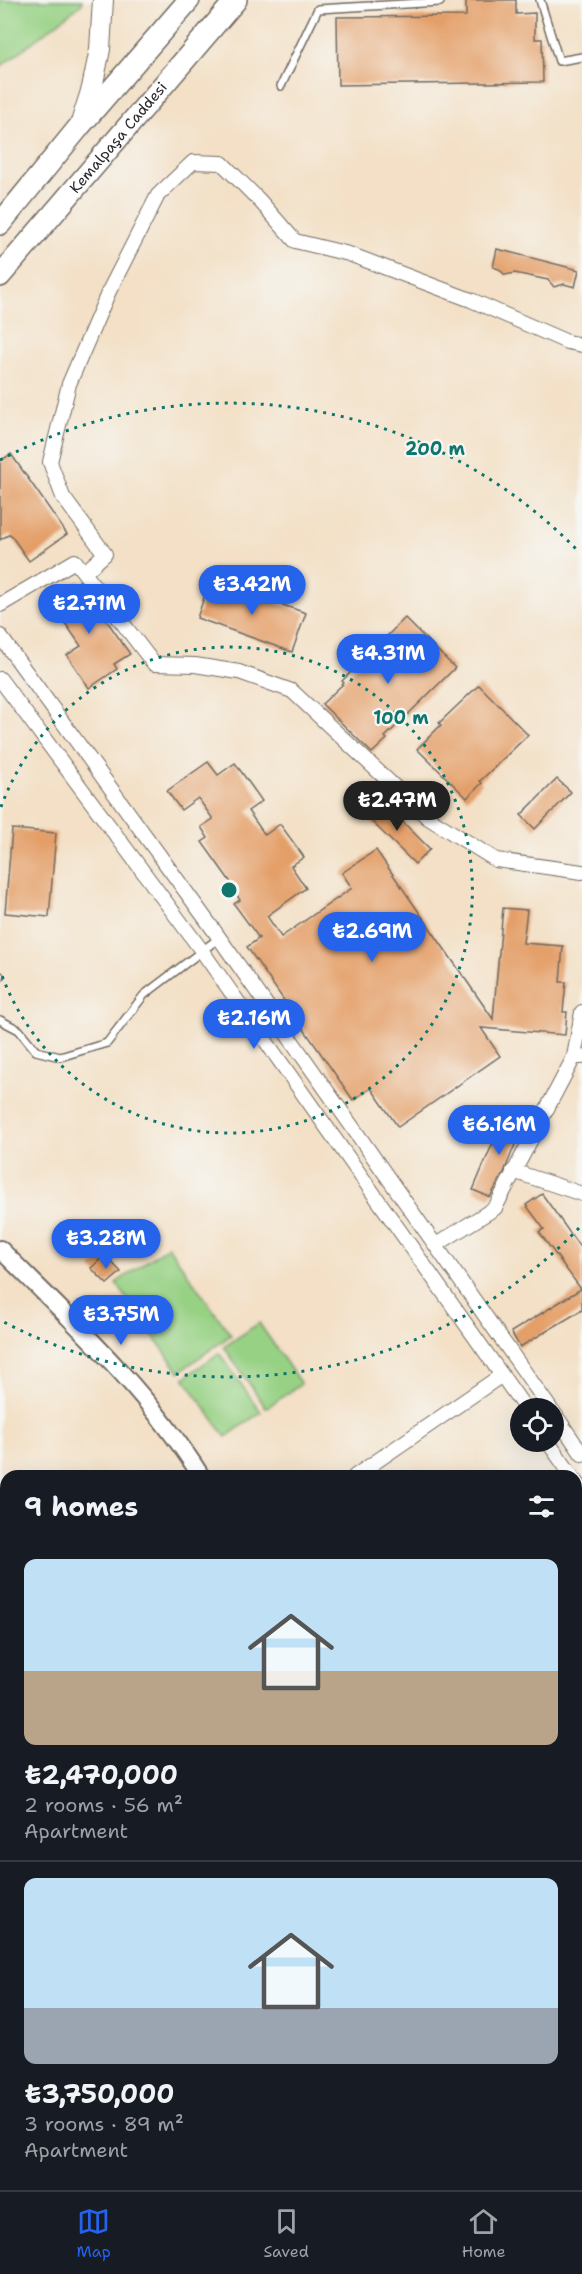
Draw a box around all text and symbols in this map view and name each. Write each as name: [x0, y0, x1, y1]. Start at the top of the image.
street label: Kemalpaşa Caddesi: [65, 78, 171, 198]
text: 200 m: [405, 437, 466, 461]
pin: ₺3.42M: [203, 565, 301, 616]
text: ₺3.42M: [213, 571, 291, 597]
pin: ₺2.71M: [40, 584, 138, 635]
text: ₺2.71M: [52, 590, 126, 616]
pin: ₺4.31M: [339, 634, 437, 685]
text: ₺4.31M: [351, 640, 425, 666]
text: 100 m: [373, 706, 429, 730]
pin: ₺2.47M: [348, 781, 446, 832]
text: ₺2.47M: [357, 787, 437, 813]
centre of rings: [219, 880, 239, 900]
pin: ₺2.69M: [323, 912, 421, 963]
text: ₺2.69M: [332, 918, 412, 944]
pin: ₺2.16M: [205, 999, 303, 1050]
text: ₺2.16M: [217, 1005, 291, 1031]
pin: ₺6.16M: [450, 1105, 548, 1156]
text: ₺6.16M: [462, 1111, 536, 1137]
pin: ₺3.28M: [57, 1219, 155, 1270]
text: ₺3.28M: [66, 1225, 146, 1251]
pin: ₺3.75M: [72, 1295, 170, 1346]
text: ₺3.75M: [83, 1301, 159, 1327]
map controls: [510, 1398, 564, 1452]
button: locate: [510, 1398, 564, 1452]
text: 9 homes: [24, 1489, 138, 1524]
icon: filters: [525, 1490, 558, 1523]
icon: home: [237, 1598, 345, 1706]
text: ₺2,470,000: [24, 1757, 178, 1792]
text: 2 rooms · 56 m²: [24, 1792, 183, 1818]
text: Apartment: [24, 1818, 128, 1844]
icon: home: [237, 1917, 345, 2025]
text: ₺3,750,000: [24, 2076, 175, 2111]
text: 3 rooms · 89 m²: [24, 2111, 184, 2137]
text: Apartment: [24, 2137, 128, 2163]
tab: Map: [76, 2205, 111, 2262]
tab: Saved: [263, 2205, 309, 2262]
tab: Home: [462, 2205, 506, 2262]

